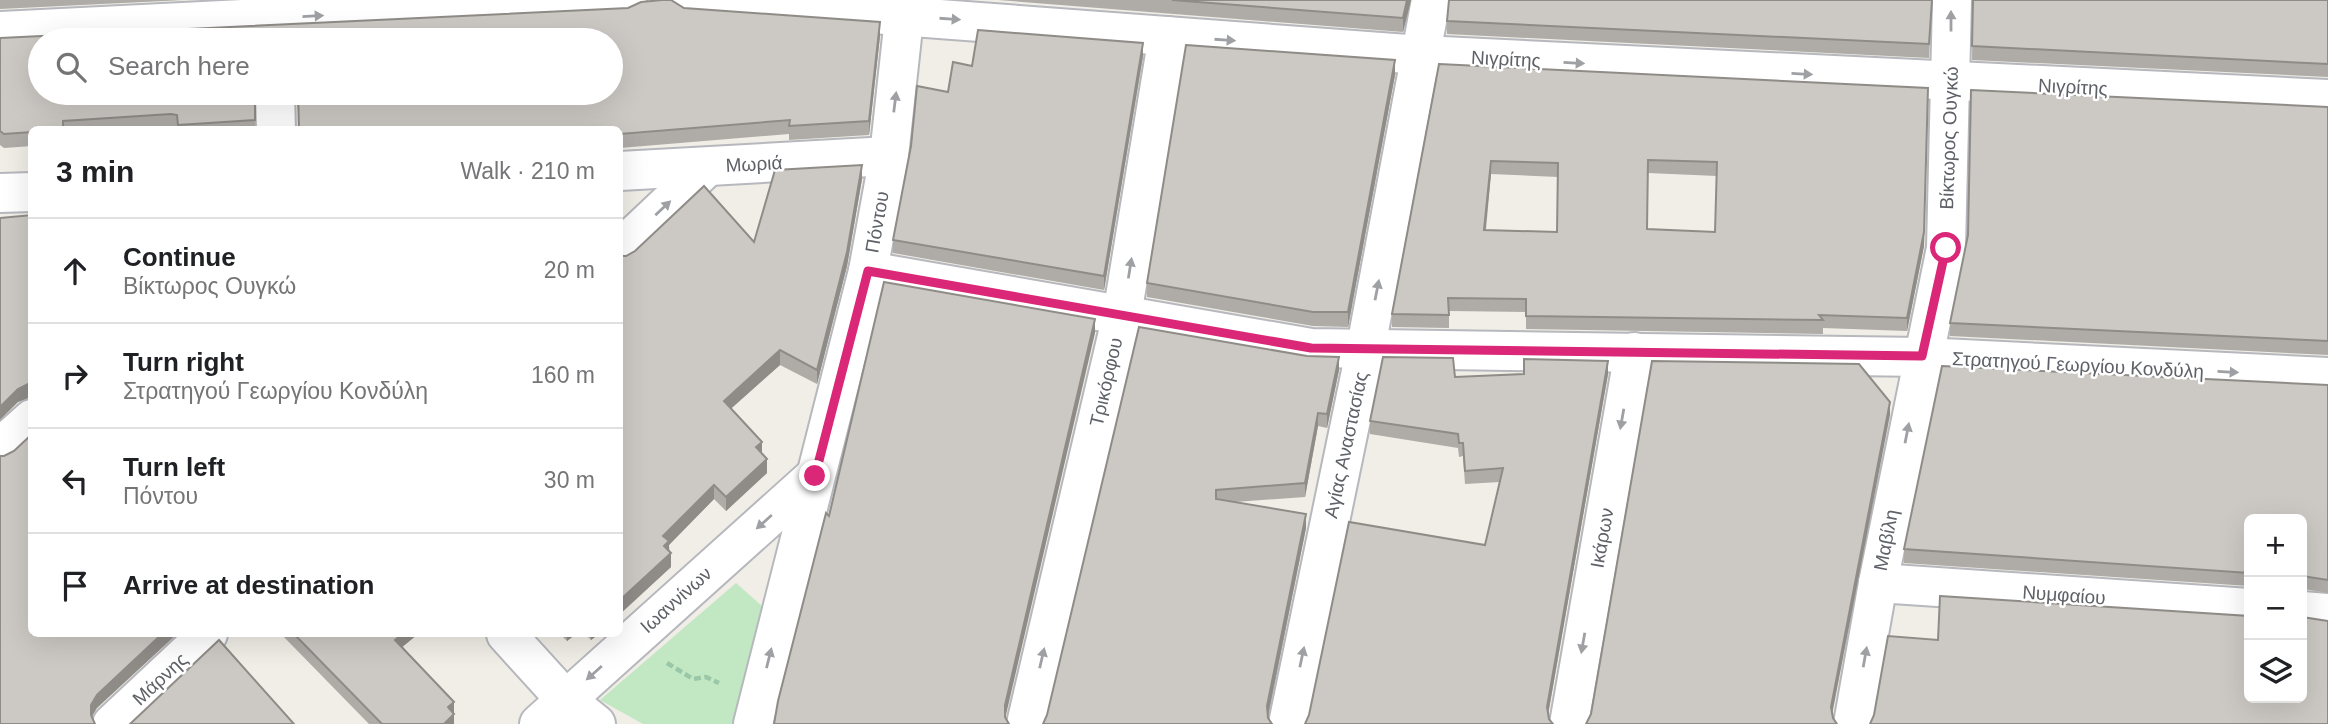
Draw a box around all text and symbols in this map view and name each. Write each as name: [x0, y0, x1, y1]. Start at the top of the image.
one-way arrow: [302, 10, 324, 21]
one-way arrow: [1946, 10, 1957, 32]
one-way arrow: [939, 14, 961, 25]
search box: [28, 28, 623, 105]
one-way arrow: [1214, 35, 1236, 46]
street label: Νιγρίτης: [1471, 47, 1541, 71]
icon: search: [52, 48, 90, 86]
text: Search here: [108, 51, 250, 81]
one-way arrow: [1564, 58, 1586, 69]
street label: Βίκτωρος Ουγκώ: [1936, 66, 1962, 210]
one-way arrow: [1791, 69, 1813, 80]
street label: Νιγρίτης: [2038, 75, 2108, 99]
one-way arrow: [890, 91, 901, 113]
street label: Μωριά: [725, 152, 783, 176]
text: 3 min: [56, 155, 134, 188]
text: Walk · 210 m: [460, 158, 595, 184]
street label: Πόντου: [861, 190, 893, 254]
one-way arrow: [654, 200, 672, 216]
route start: [1930, 232, 1961, 263]
text: Continue: [123, 242, 236, 272]
icon: ahead: [56, 252, 94, 290]
text: 20 m: [544, 257, 595, 283]
one-way arrow: [1125, 257, 1136, 279]
text: Βίκτωρος Ουγκώ: [123, 273, 296, 299]
one-way arrow: [1372, 279, 1383, 301]
street label: Τρικόρφου: [1086, 336, 1126, 428]
text: Turn right: [123, 347, 244, 377]
street label: Στρατηγού Γεωργίου Κονδύλη: [1952, 348, 2204, 382]
icon: right: [56, 357, 94, 395]
text: 160 m: [531, 362, 595, 388]
one-way arrow: [2217, 367, 2239, 378]
street label: Αγίας Αναστασίας: [1320, 370, 1372, 520]
text: Στρατηγού Γεωργίου Κονδύλη: [123, 378, 428, 404]
one-way arrow: [1616, 408, 1627, 430]
one-way arrow: [1902, 422, 1913, 444]
text: Turn left: [123, 452, 225, 482]
route end: [799, 460, 830, 491]
icon: left: [56, 462, 94, 500]
text: 30 m: [544, 467, 595, 493]
text: Πόντου: [123, 483, 198, 509]
street label: Ικάρων: [1586, 506, 1618, 570]
street label: Μαβίλη: [1870, 508, 1902, 572]
one-way arrow: [756, 513, 773, 529]
map controls: [2244, 514, 2307, 703]
button: +: [2244, 514, 2307, 577]
street label: Ιωαννίνων: [636, 563, 716, 637]
icon: arrive: [56, 567, 94, 605]
text: Arrive at destination: [123, 570, 374, 600]
button: −: [2244, 577, 2307, 640]
street label: Νυμφαίου: [2022, 582, 2106, 608]
one-way arrow: [1577, 633, 1588, 655]
button: layers: [2244, 640, 2307, 703]
one-way arrow: [1037, 646, 1048, 668]
one-way arrow: [1296, 646, 1307, 668]
one-way arrow: [1860, 646, 1871, 668]
one-way arrow: [764, 647, 775, 669]
street label: Μάρνης: [128, 649, 192, 709]
one-way arrow: [585, 665, 603, 681]

